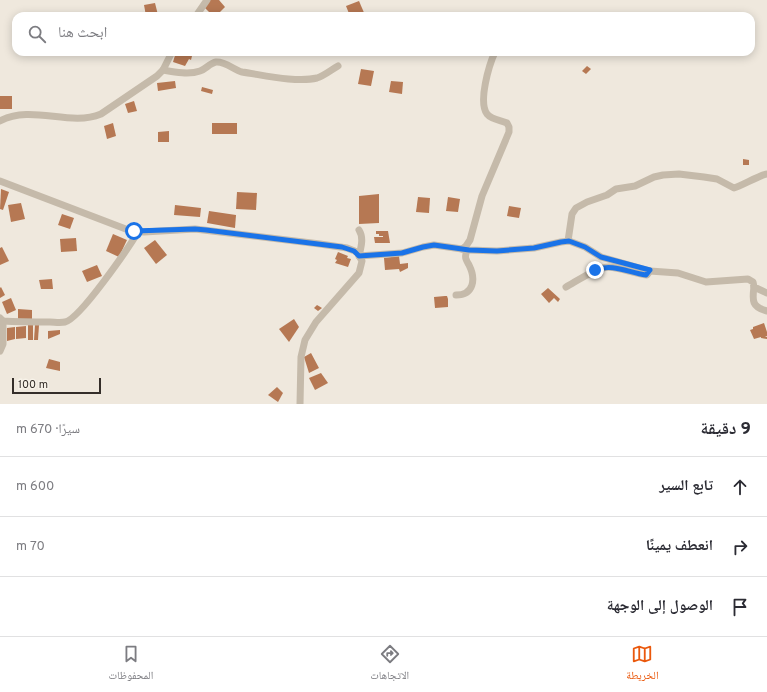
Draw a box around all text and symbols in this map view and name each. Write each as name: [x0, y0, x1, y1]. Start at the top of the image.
search box: [12, 12, 755, 56]
icon: search: [26, 23, 48, 45]
text: ابحث هنا: [58, 24, 107, 43]
route start: [125, 222, 143, 240]
route end: [586, 261, 604, 279]
scale bar: [12, 376, 101, 395]
text: 100 m: [18, 378, 48, 392]
text: 9 دقيقة: [701, 419, 751, 441]
text: سيرًا · 670 m: [16, 422, 80, 438]
icon: ahead: [729, 476, 751, 498]
text: تابع السير: [659, 477, 713, 496]
text: 600 m: [16, 479, 54, 495]
icon: right: [729, 536, 751, 558]
text: انعطف يمينًا: [646, 537, 713, 556]
text: 70 m: [16, 539, 45, 555]
icon: arrive: [729, 596, 751, 618]
text: الوصول إلى الوجهة: [607, 597, 713, 616]
tab: المحفوظات: [108, 643, 153, 686]
tab: الاتجاهات: [370, 643, 409, 686]
tab: الخريطة: [626, 643, 659, 686]

